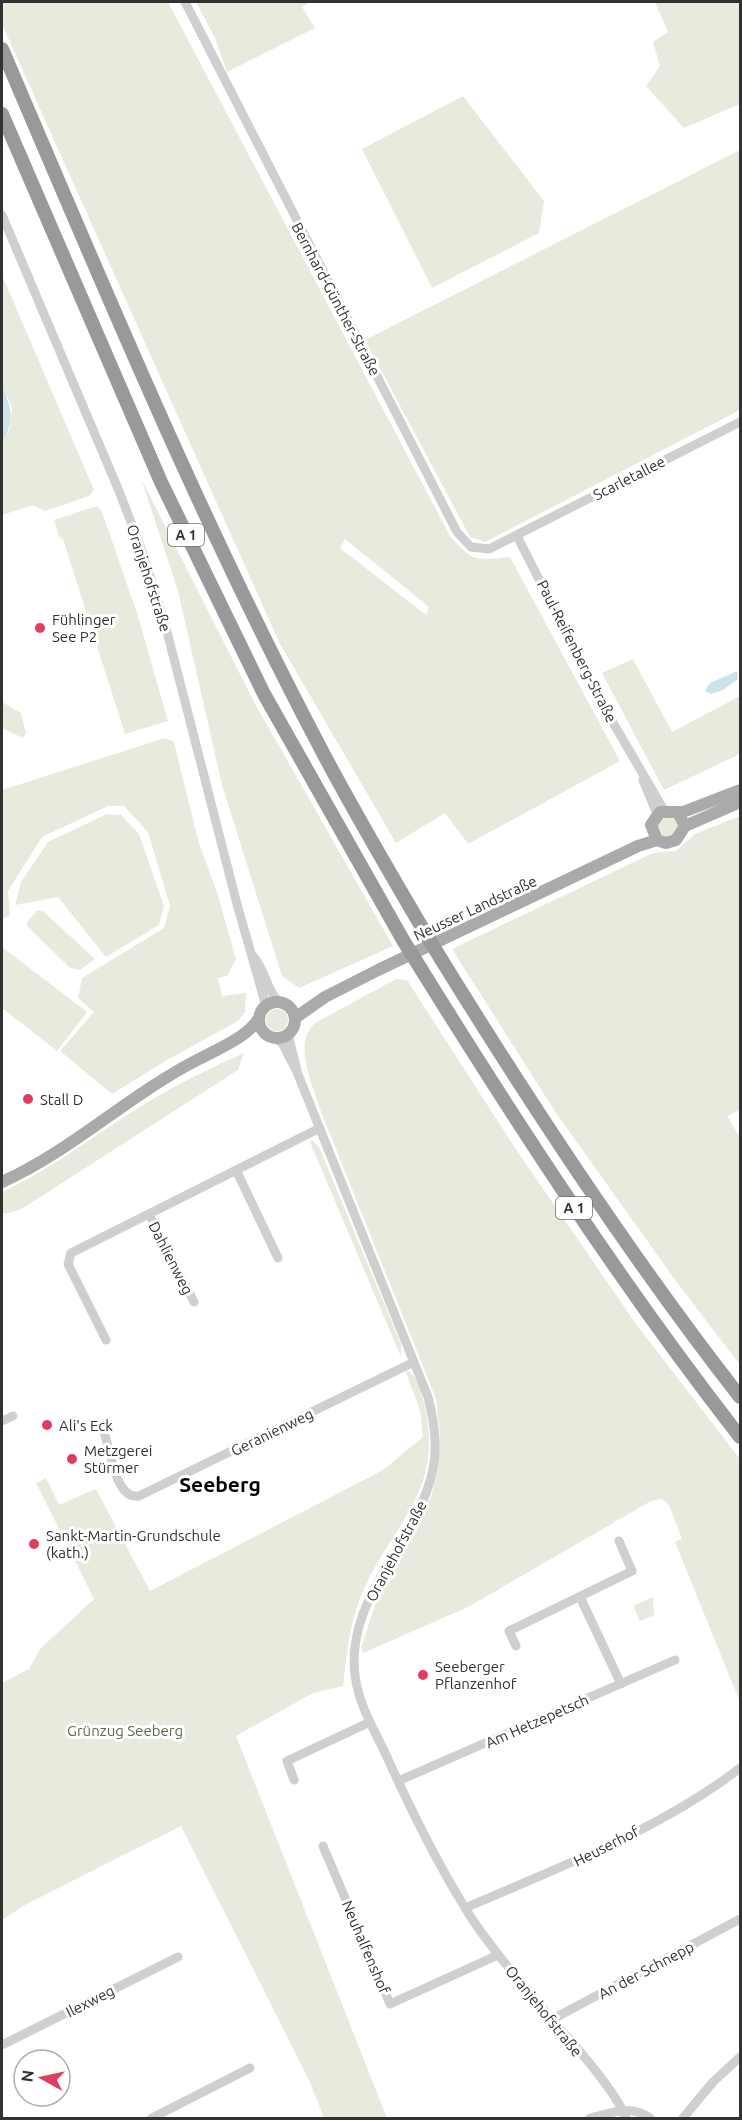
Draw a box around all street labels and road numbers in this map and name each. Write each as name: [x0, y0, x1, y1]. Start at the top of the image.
street label: Bernhard-Günther-Straße: [288, 219, 384, 379]
street label: Scarletallee: [590, 453, 668, 503]
street label: Oranjehofstraße: [124, 522, 174, 634]
road number: A 1: [168, 524, 204, 546]
street label: Paul-Reifenberg-Straße: [534, 577, 620, 725]
street label: Neusser Landstraße: [411, 872, 539, 944]
road number: A 1: [556, 1197, 592, 1219]
street label: Dahlienweg: [145, 1219, 197, 1297]
street label: Geranienweg: [228, 1405, 316, 1459]
street label: Oranjehofstraße: [362, 1498, 430, 1604]
street label: Am Hetzepetsch: [483, 1691, 591, 1751]
street label: Heuserhof: [571, 1822, 642, 1870]
street label: Neuhalfenshof: [339, 1898, 393, 1997]
street label: An der Schnepp: [595, 1938, 697, 2002]
street label: Oranjehofstraße: [502, 1962, 586, 2060]
street label: Ilexweg: [63, 1982, 117, 2020]

